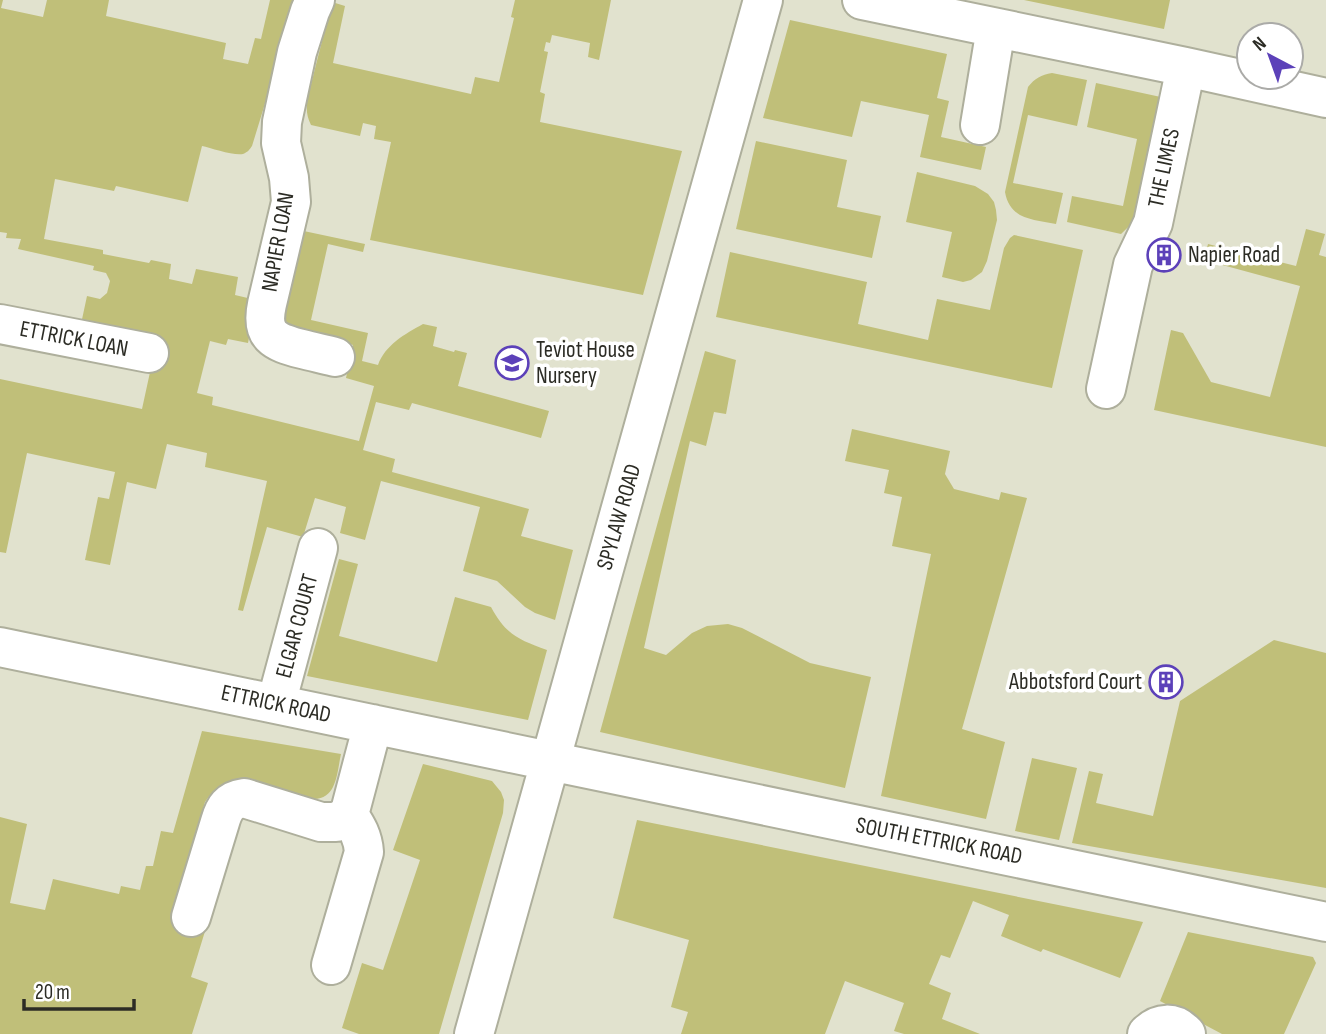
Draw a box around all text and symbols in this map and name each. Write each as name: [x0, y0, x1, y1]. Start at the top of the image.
north arrow: [1235, 21, 1305, 91]
text: N: [1248, 32, 1271, 56]
street label: THE LIMES: [1142, 126, 1186, 210]
street label: NAPIER LOAN: [255, 190, 301, 294]
building icon: Napier Road: [1145, 236, 1183, 274]
place label: Napier Road: [1188, 241, 1280, 269]
street label: ETTRICK LOAN: [17, 315, 131, 363]
place label: Teviot House Nursery: [536, 336, 635, 390]
school or university icon: Teviot House Nursery: [493, 344, 531, 382]
street label: SPYLAW ROAD: [591, 461, 647, 573]
street label: ELGAR COURT: [270, 571, 324, 681]
building icon: Abbotsford Court: [1147, 663, 1185, 701]
place label: Abbotsford Court: [1008, 668, 1142, 696]
street label: ETTRICK ROAD: [218, 679, 334, 729]
street label: SOUTH ETTRICK ROAD: [853, 811, 1025, 871]
scale bar: [24, 968, 135, 1012]
text: 20 m: [35, 980, 70, 1005]

